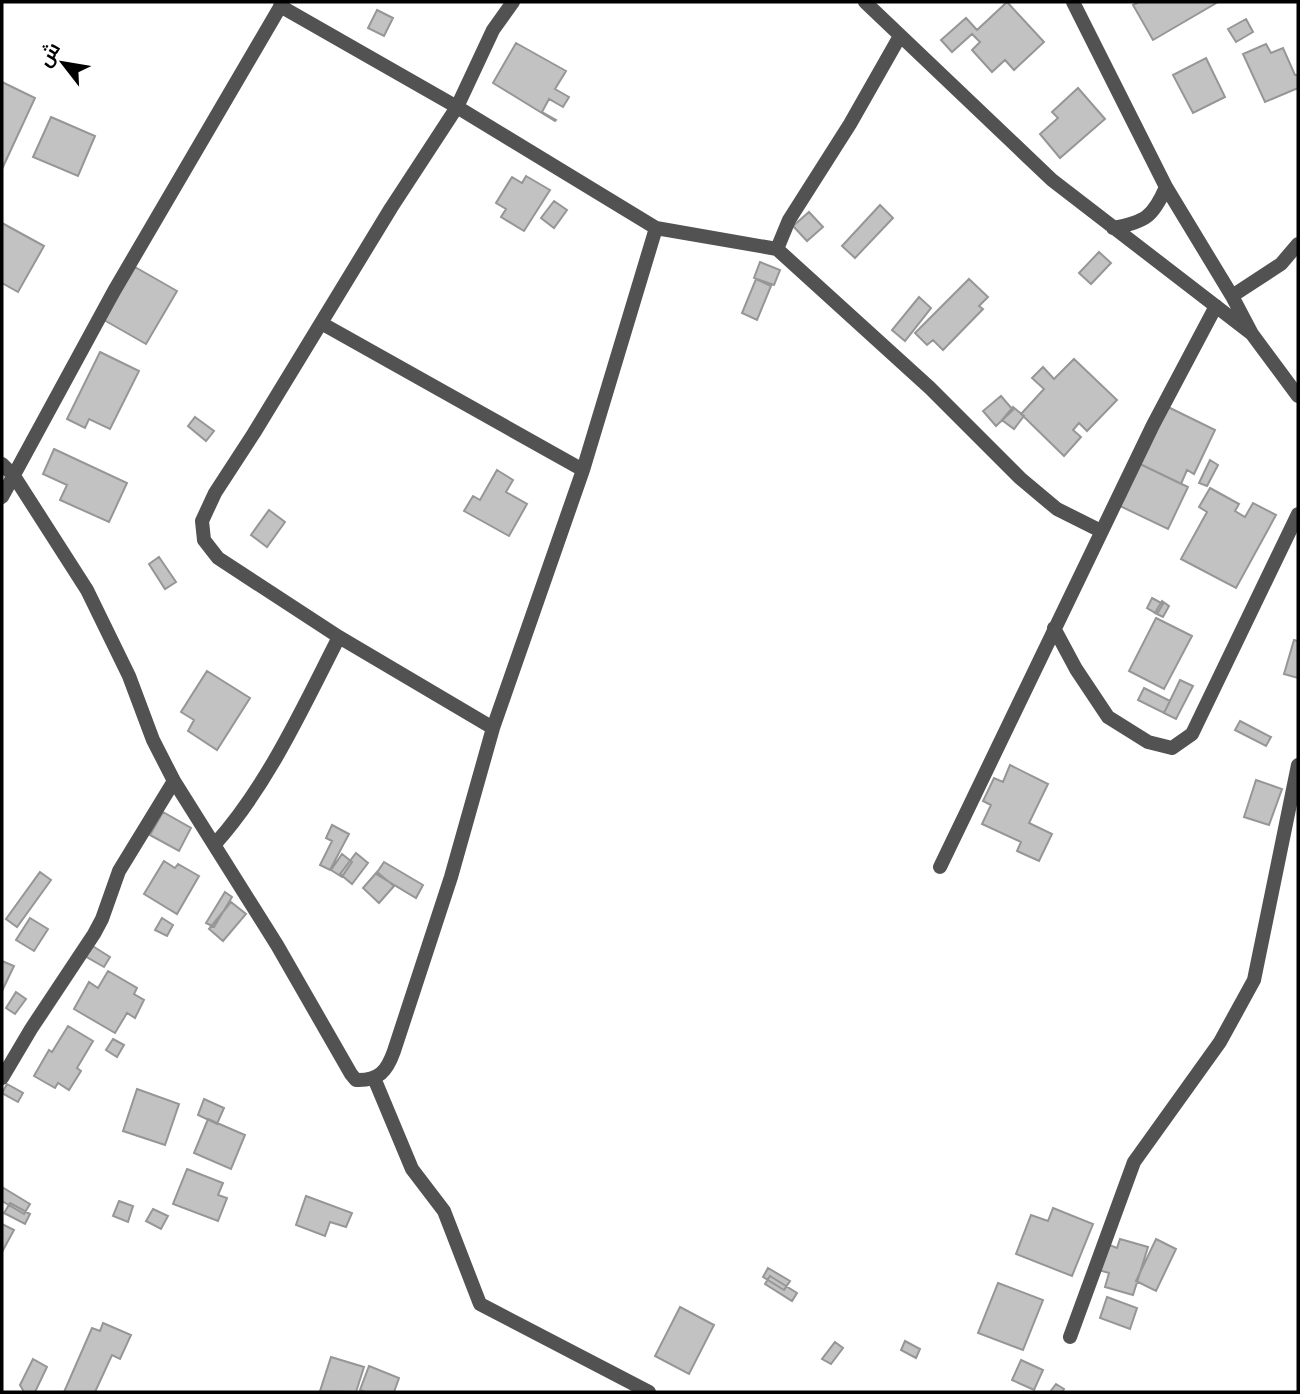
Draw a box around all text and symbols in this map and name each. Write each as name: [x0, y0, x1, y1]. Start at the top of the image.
north arrow: [28, 28, 98, 98]
text: ش: [29, 36, 67, 72]

